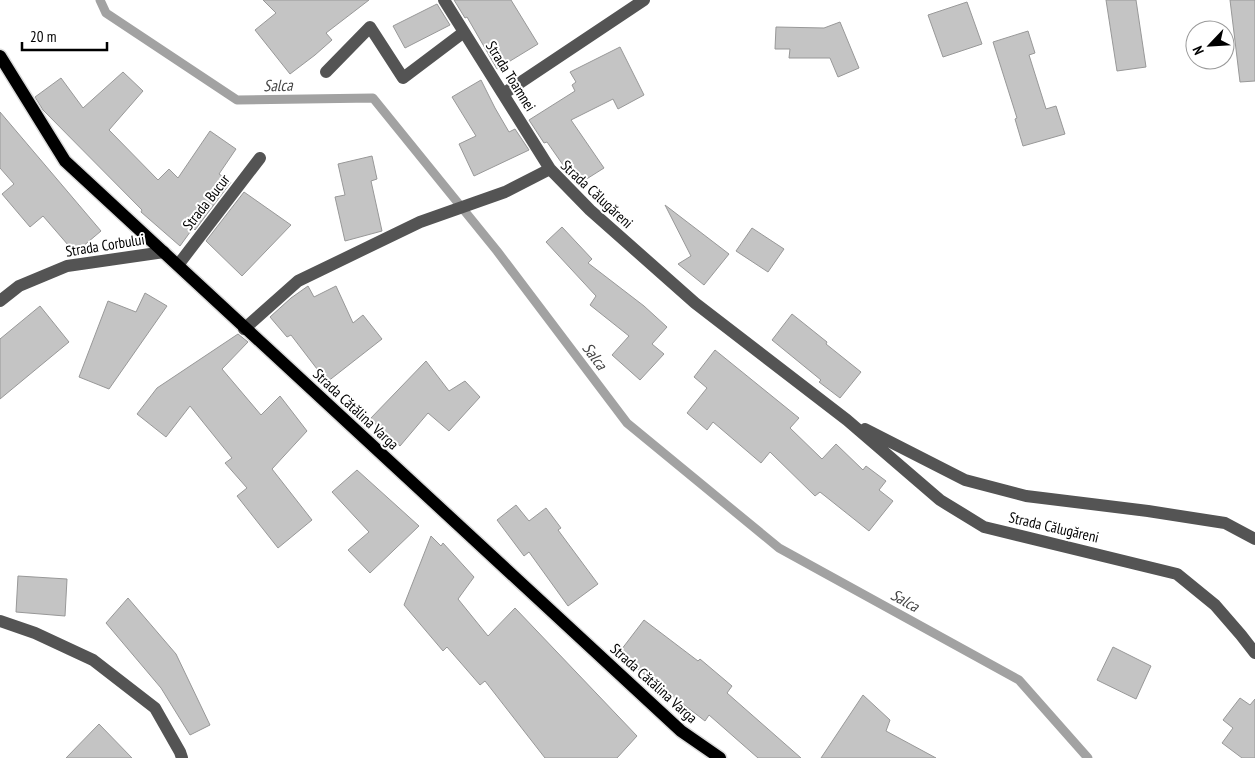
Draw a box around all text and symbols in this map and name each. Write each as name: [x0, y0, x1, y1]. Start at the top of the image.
scale bar: [22, 20, 108, 52]
north arrow: [1185, 20, 1235, 70]
text: 20 m: [30, 27, 56, 46]
street label: Strada Toamnei: [482, 37, 540, 115]
text: N: [1188, 43, 1208, 58]
water label: Salca: [263, 75, 294, 95]
street label: Strada Călugăreni: [557, 156, 637, 232]
street label: Strada Bucur: [178, 170, 234, 234]
street label: Strada Corbului: [64, 229, 146, 261]
water label: Salca: [578, 338, 613, 375]
street label: Strada Cătălina Varga: [309, 364, 403, 454]
street label: Strada Călugăreni: [1007, 507, 1101, 547]
water label: Salca: [887, 584, 924, 617]
street label: Strada Cătălina Varga: [607, 639, 701, 727]

